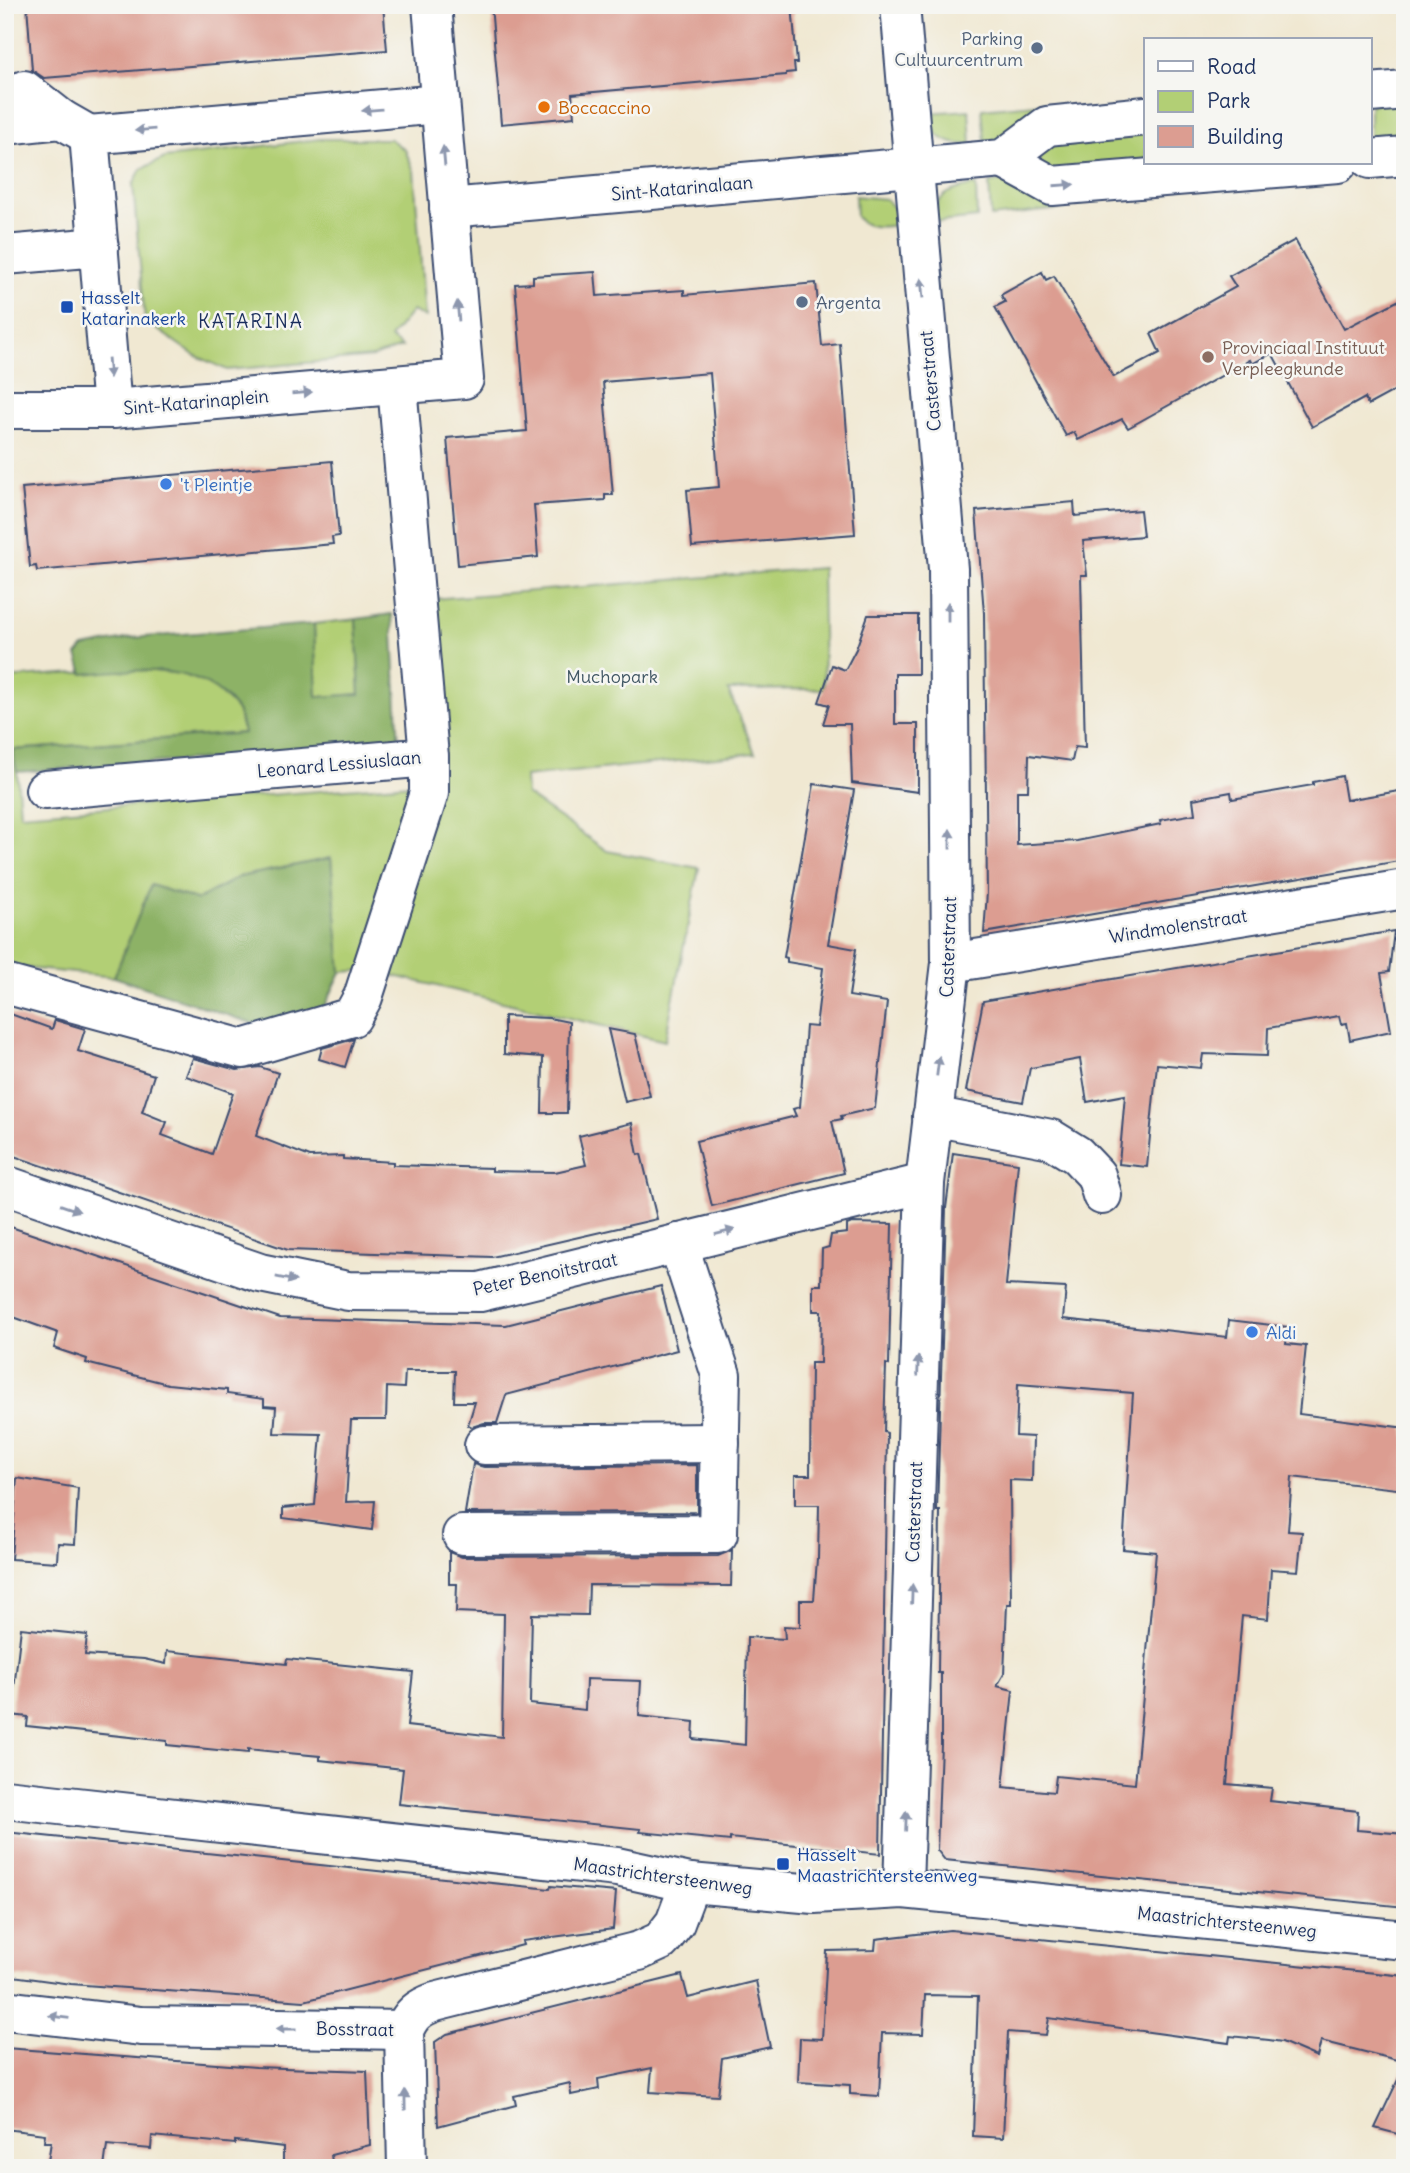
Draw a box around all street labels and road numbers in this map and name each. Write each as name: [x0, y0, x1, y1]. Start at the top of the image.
street label: Sint-Katarinalaan: [610, 170, 754, 206]
street label: Casterstraat: [914, 330, 946, 432]
street label: Sint-Katarinaplein: [122, 384, 270, 420]
street label: Leonard Lessiuslaan: [256, 745, 422, 783]
street label: Casterstraat: [935, 896, 961, 998]
street label: Windmolenstraat: [1107, 904, 1249, 948]
street label: Peter Benoitstraat: [471, 1247, 619, 1301]
street label: Casterstraat: [901, 1461, 927, 1563]
street label: Maastrichtersteenweg: [572, 1852, 754, 1900]
street label: Maastrichtersteenweg: [1136, 1901, 1318, 1943]
street label: Bosstraat: [316, 2017, 394, 2041]

